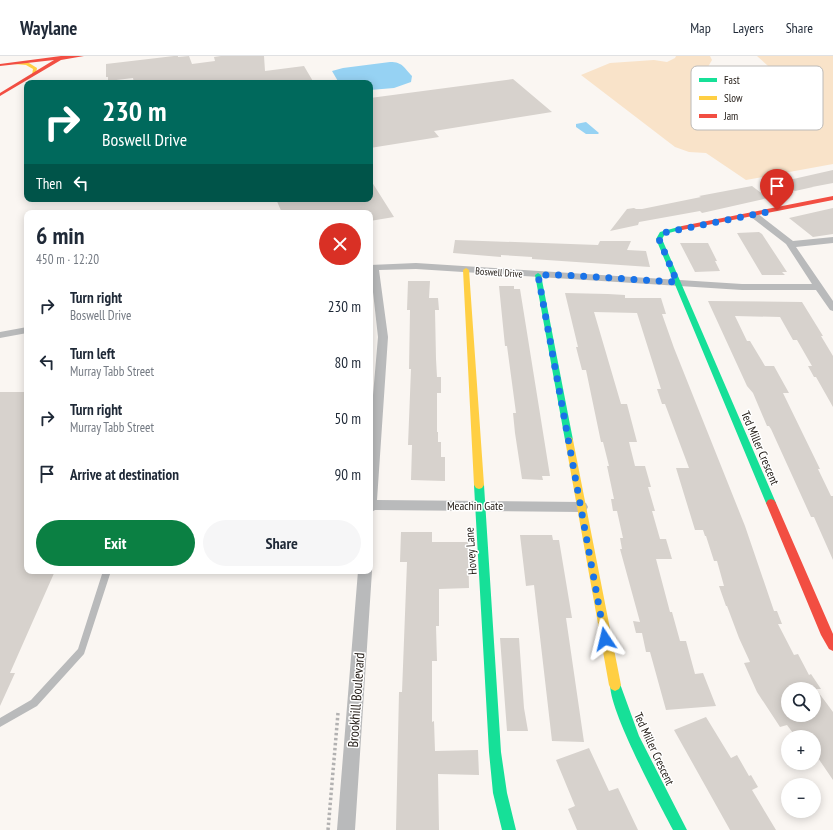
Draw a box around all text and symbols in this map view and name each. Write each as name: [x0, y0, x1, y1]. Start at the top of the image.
text: Waylane: [20, 16, 77, 40]
text: Map: [690, 19, 711, 37]
text: Layers: [733, 19, 764, 37]
text: Share: [786, 19, 813, 37]
legend: [691, 66, 823, 130]
text: Fast: [724, 73, 740, 87]
text: Slow: [724, 91, 743, 105]
text: 230 m: [102, 92, 166, 129]
icon: right: [36, 96, 88, 148]
text: Jam: [723, 109, 738, 123]
text: Boswell Drive: [102, 128, 187, 151]
pin: [760, 169, 794, 210]
icon: left: [70, 172, 92, 194]
text: Then: [36, 174, 62, 193]
icon: arrive: [766, 175, 788, 197]
text: 6 min: [36, 220, 84, 251]
button: close: [319, 223, 361, 265]
text: 450 m · 12:20: [36, 251, 99, 268]
street label: Boswell Drive: [475, 264, 523, 281]
text: Turn right: [70, 288, 122, 307]
icon: right: [36, 295, 58, 317]
text: 230 m: [328, 297, 361, 316]
text: Boswell Drive: [70, 307, 132, 324]
text: Turn left: [70, 344, 115, 363]
icon: left: [36, 351, 58, 373]
text: 80 m: [335, 353, 361, 372]
text: Murray Tabb Street: [70, 363, 154, 380]
text: Turn right: [70, 400, 122, 419]
icon: right: [36, 407, 58, 429]
text: 50 m: [335, 409, 361, 428]
street label: Ted Miller Crescent: [738, 409, 783, 488]
text: Murray Tabb Street: [70, 419, 154, 436]
icon: arrive: [36, 463, 58, 485]
text: Arrive at destination: [70, 465, 179, 484]
text: 90 m: [335, 465, 361, 484]
street label: Meachin Gate: [447, 498, 503, 513]
button: Exit: [36, 520, 195, 566]
button: Share: [203, 520, 361, 566]
street label: Hovey Lane: [461, 527, 480, 575]
position arrow: [584, 618, 626, 660]
street label: Brookhill Boulevard: [344, 652, 368, 748]
map controls: [781, 682, 821, 818]
button: search: [781, 682, 821, 722]
street label: Ted Miller Crescent: [631, 710, 678, 788]
button: +: [781, 730, 821, 770]
button: −: [781, 778, 821, 818]

